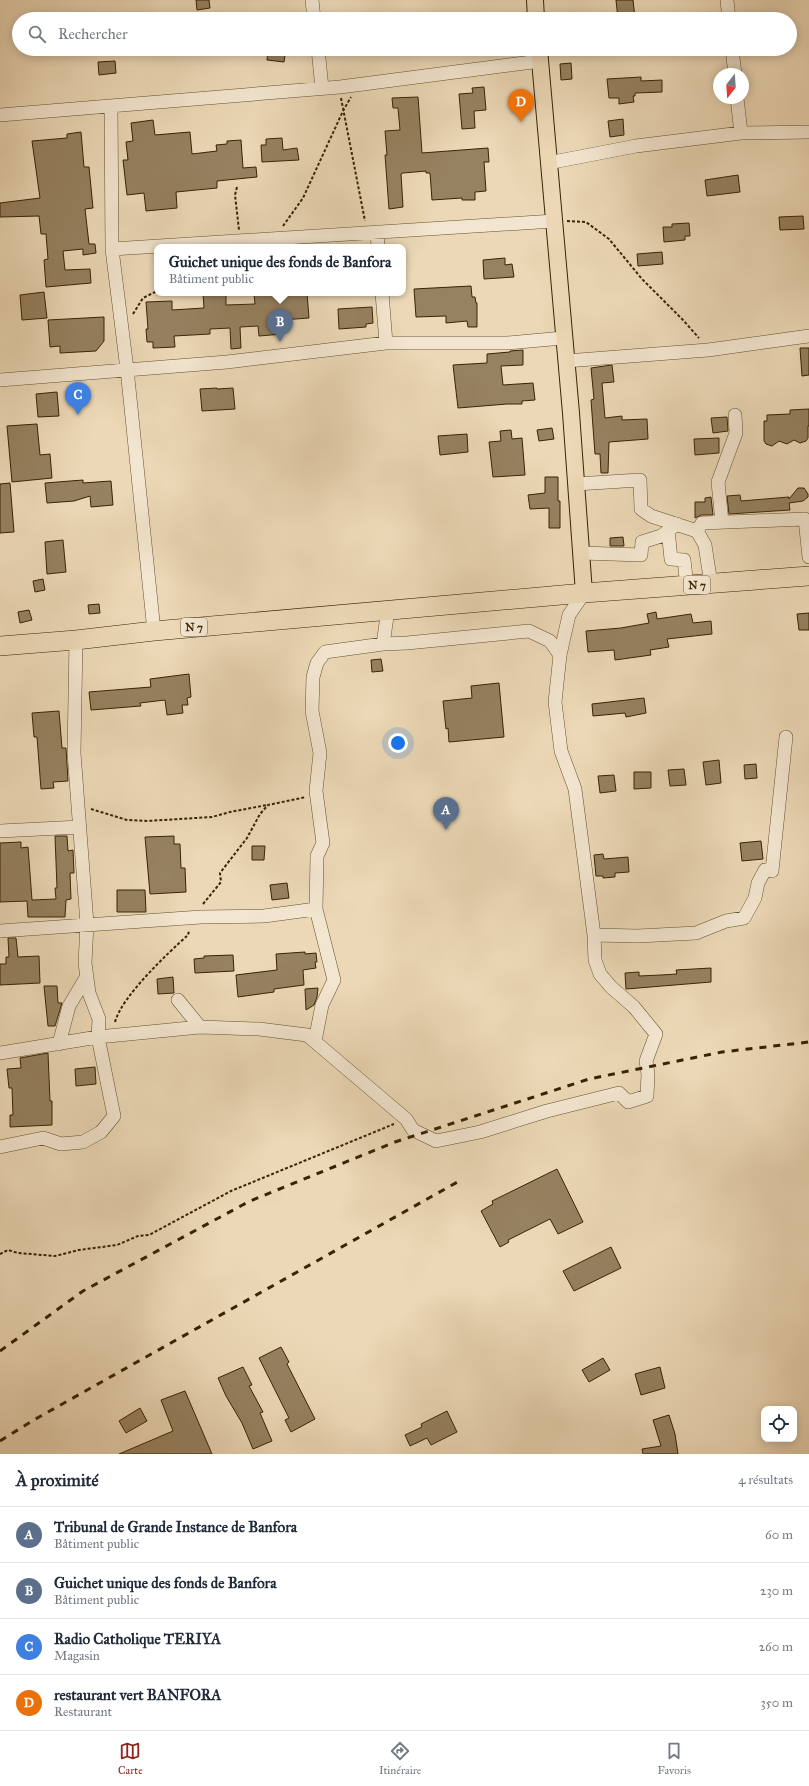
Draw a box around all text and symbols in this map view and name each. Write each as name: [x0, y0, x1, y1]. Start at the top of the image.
search box: [12, 12, 797, 56]
icon: search: [26, 23, 48, 45]
text: Rechercher: [58, 25, 128, 43]
north arrow: [713, 68, 749, 104]
pin: D: [508, 89, 534, 122]
popup: [154, 244, 406, 296]
text: Guichet unique des fonds de Banfora: [169, 253, 391, 271]
text: Bâtiment public: [169, 271, 254, 287]
pin: B: [267, 309, 293, 342]
pin: C: [65, 382, 91, 415]
road number: N 7: [684, 576, 710, 594]
road number: N 7: [181, 618, 207, 636]
your location: [388, 733, 408, 753]
pin: A: [433, 797, 459, 830]
map controls: [761, 1406, 797, 1442]
button: locate: [761, 1406, 797, 1442]
text: À proximité: [16, 1470, 99, 1491]
text: 4 résultats: [738, 1472, 793, 1488]
text: Tribunal de Grande Instance de Banfora: [54, 1518, 297, 1536]
text: A: [25, 1527, 33, 1543]
text: 60 m: [765, 1527, 793, 1543]
text: Bâtiment public: [54, 1536, 139, 1552]
text: Guichet unique des fonds de Banfora: [54, 1574, 277, 1592]
text: B: [25, 1583, 33, 1599]
text: 230 m: [760, 1583, 793, 1599]
text: Bâtiment public: [54, 1592, 139, 1608]
text: Radio Catholique TERIYA: [54, 1630, 221, 1648]
text: C: [25, 1639, 33, 1655]
text: 260 m: [759, 1639, 793, 1655]
text: Magasin: [54, 1648, 100, 1664]
text: restaurant vert BANFORA: [54, 1686, 221, 1704]
text: D: [24, 1695, 34, 1711]
text: 350 m: [760, 1695, 793, 1711]
text: Restaurant: [54, 1704, 112, 1720]
tab: Carte: [118, 1740, 143, 1777]
tab: Itinéraire: [379, 1740, 421, 1777]
tab: Favoris: [658, 1740, 691, 1777]

